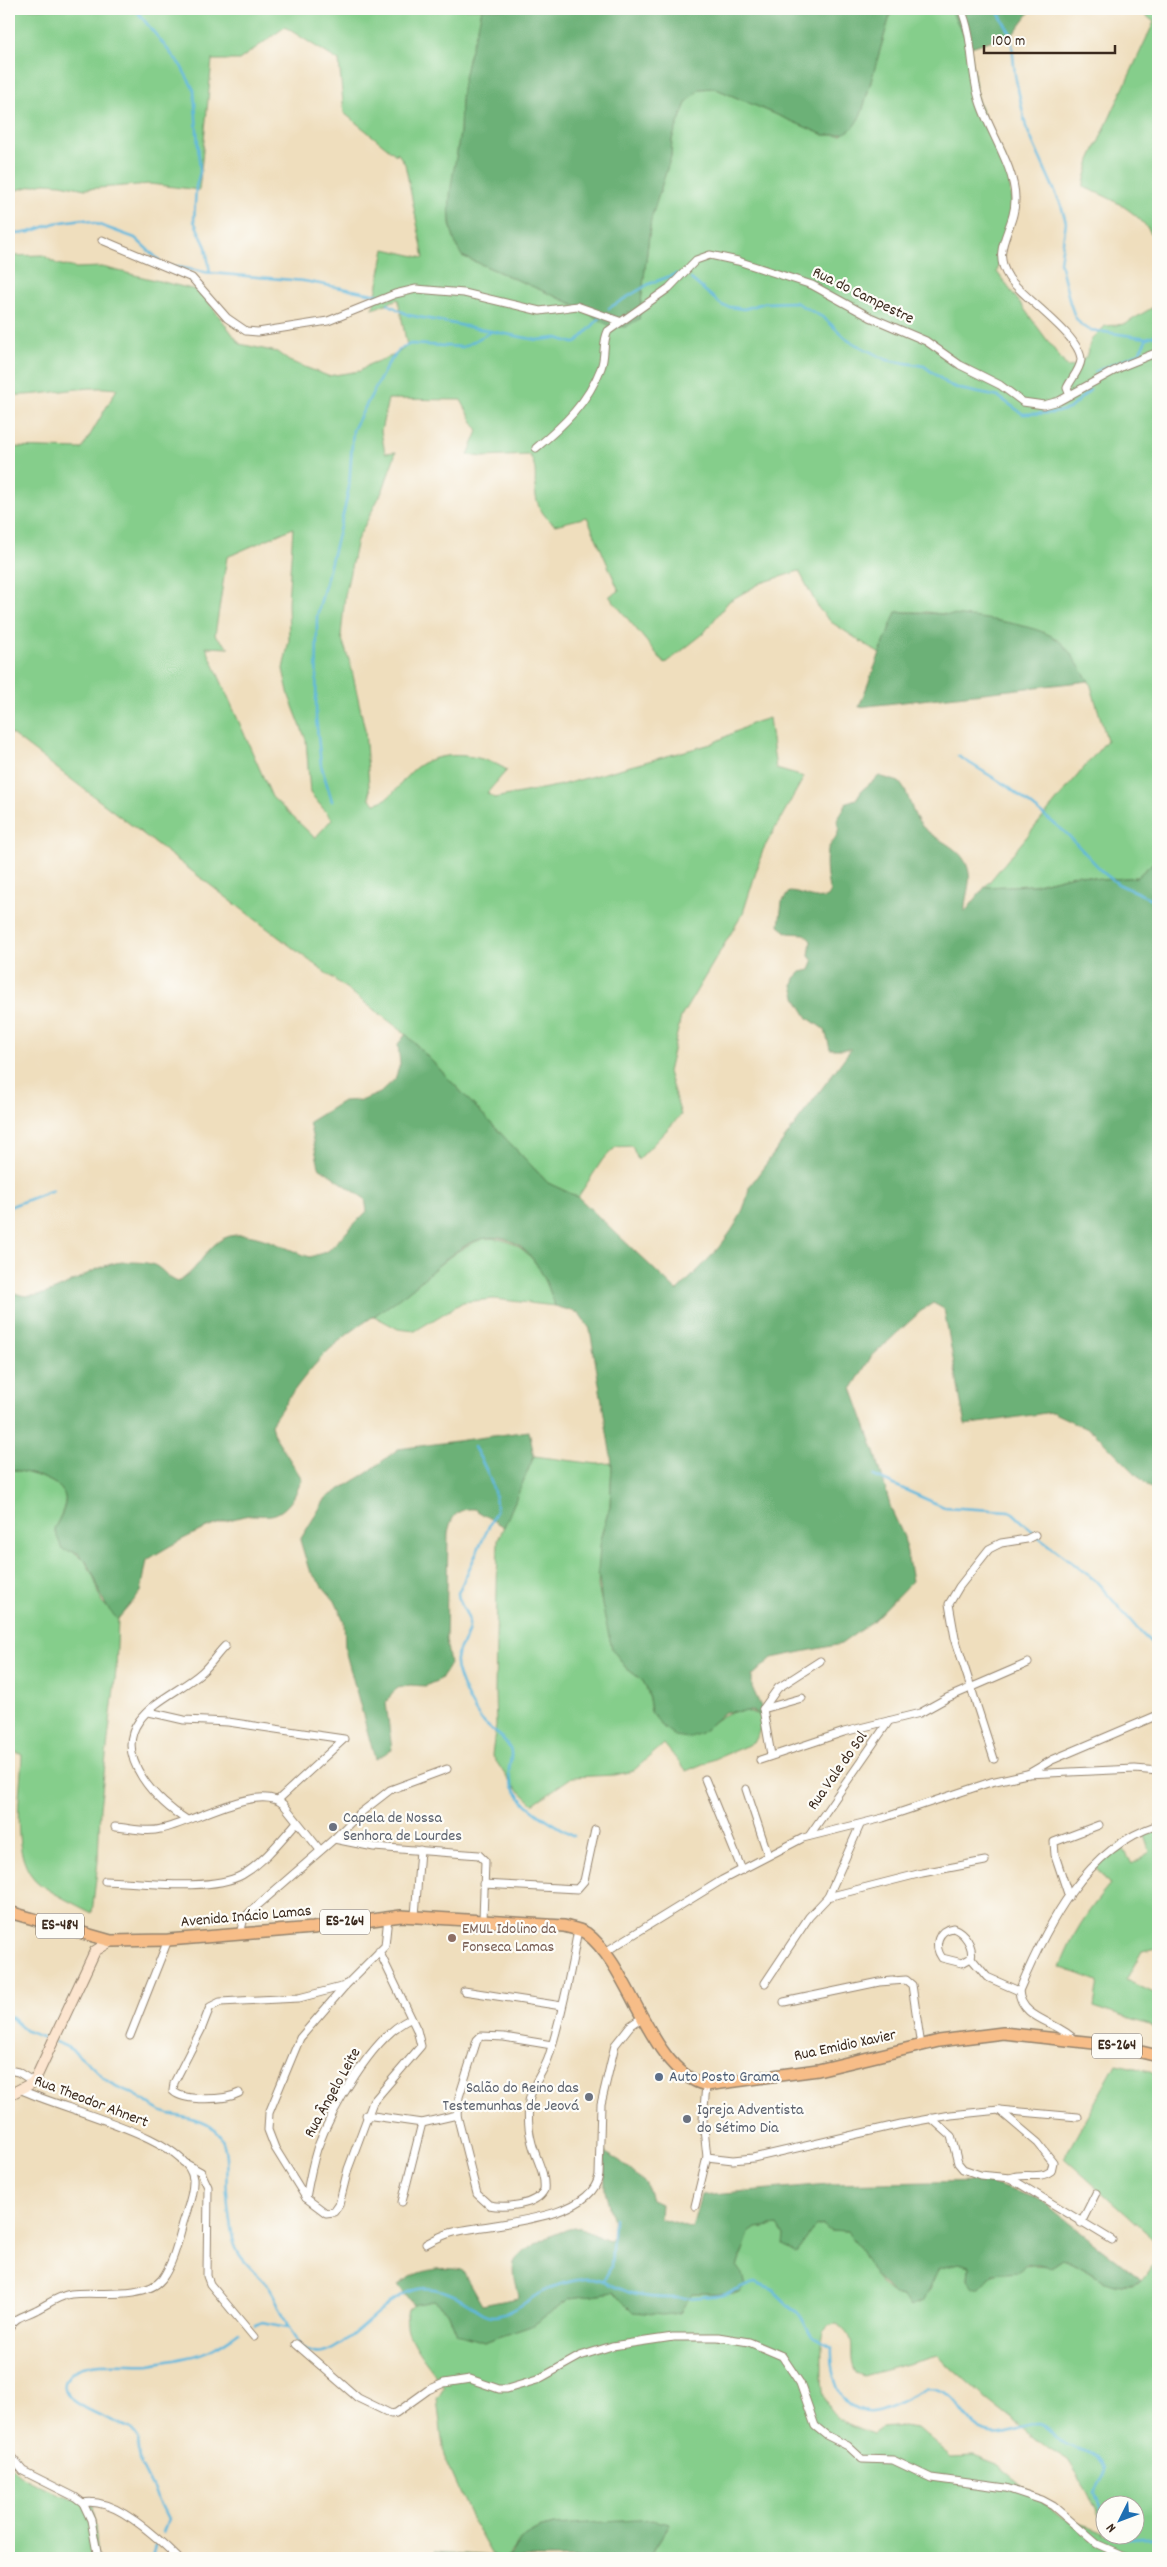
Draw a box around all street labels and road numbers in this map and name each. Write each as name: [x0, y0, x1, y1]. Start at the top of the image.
street label: Rua do Campestre: [808, 261, 918, 331]
street label: Rua Vale do Sol: [802, 1727, 874, 1815]
street label: Avenida Inácio Lamas: [180, 1900, 313, 1934]
road number: ES-264: [320, 1910, 370, 1934]
road number: ES-484: [36, 1914, 84, 1938]
street label: Rua Emidio Xavier: [792, 2024, 898, 2068]
road number: ES-264: [1092, 2034, 1142, 2058]
street label: Rua Ângelo Leite: [299, 2044, 367, 2142]
street label: Rua Theodor Ahnert: [31, 2070, 151, 2134]

